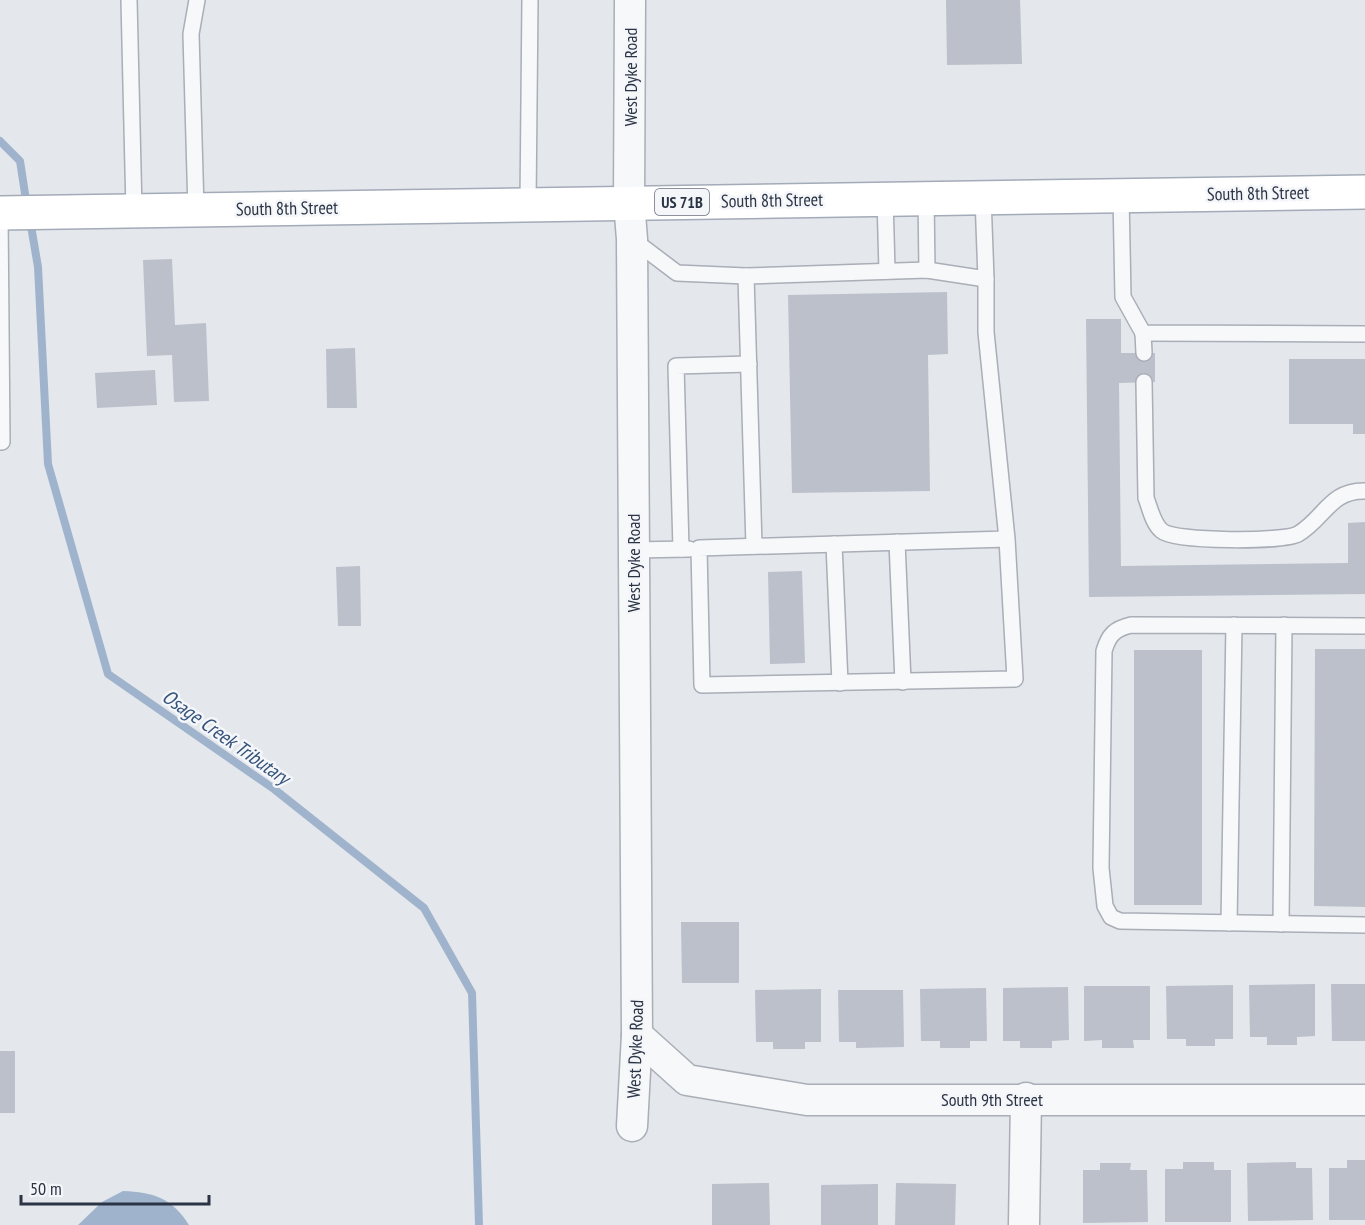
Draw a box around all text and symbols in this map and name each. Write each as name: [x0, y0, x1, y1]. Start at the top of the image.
street label: West Dyke Road: [619, 28, 642, 126]
street label: South 8th Street: [1207, 181, 1309, 205]
street label: South 8th Street: [721, 188, 823, 212]
road number: US 71B: [655, 189, 709, 215]
street label: South 8th Street: [236, 196, 338, 220]
street label: West Dyke Road: [622, 514, 645, 612]
water label: Osage Creek Tributary: [157, 683, 297, 792]
street label: West Dyke Road: [622, 999, 648, 1099]
street label: South 9th Street: [941, 1088, 1043, 1111]
scale bar: [21, 1168, 208, 1206]
text: 50 m: [30, 1177, 62, 1200]

